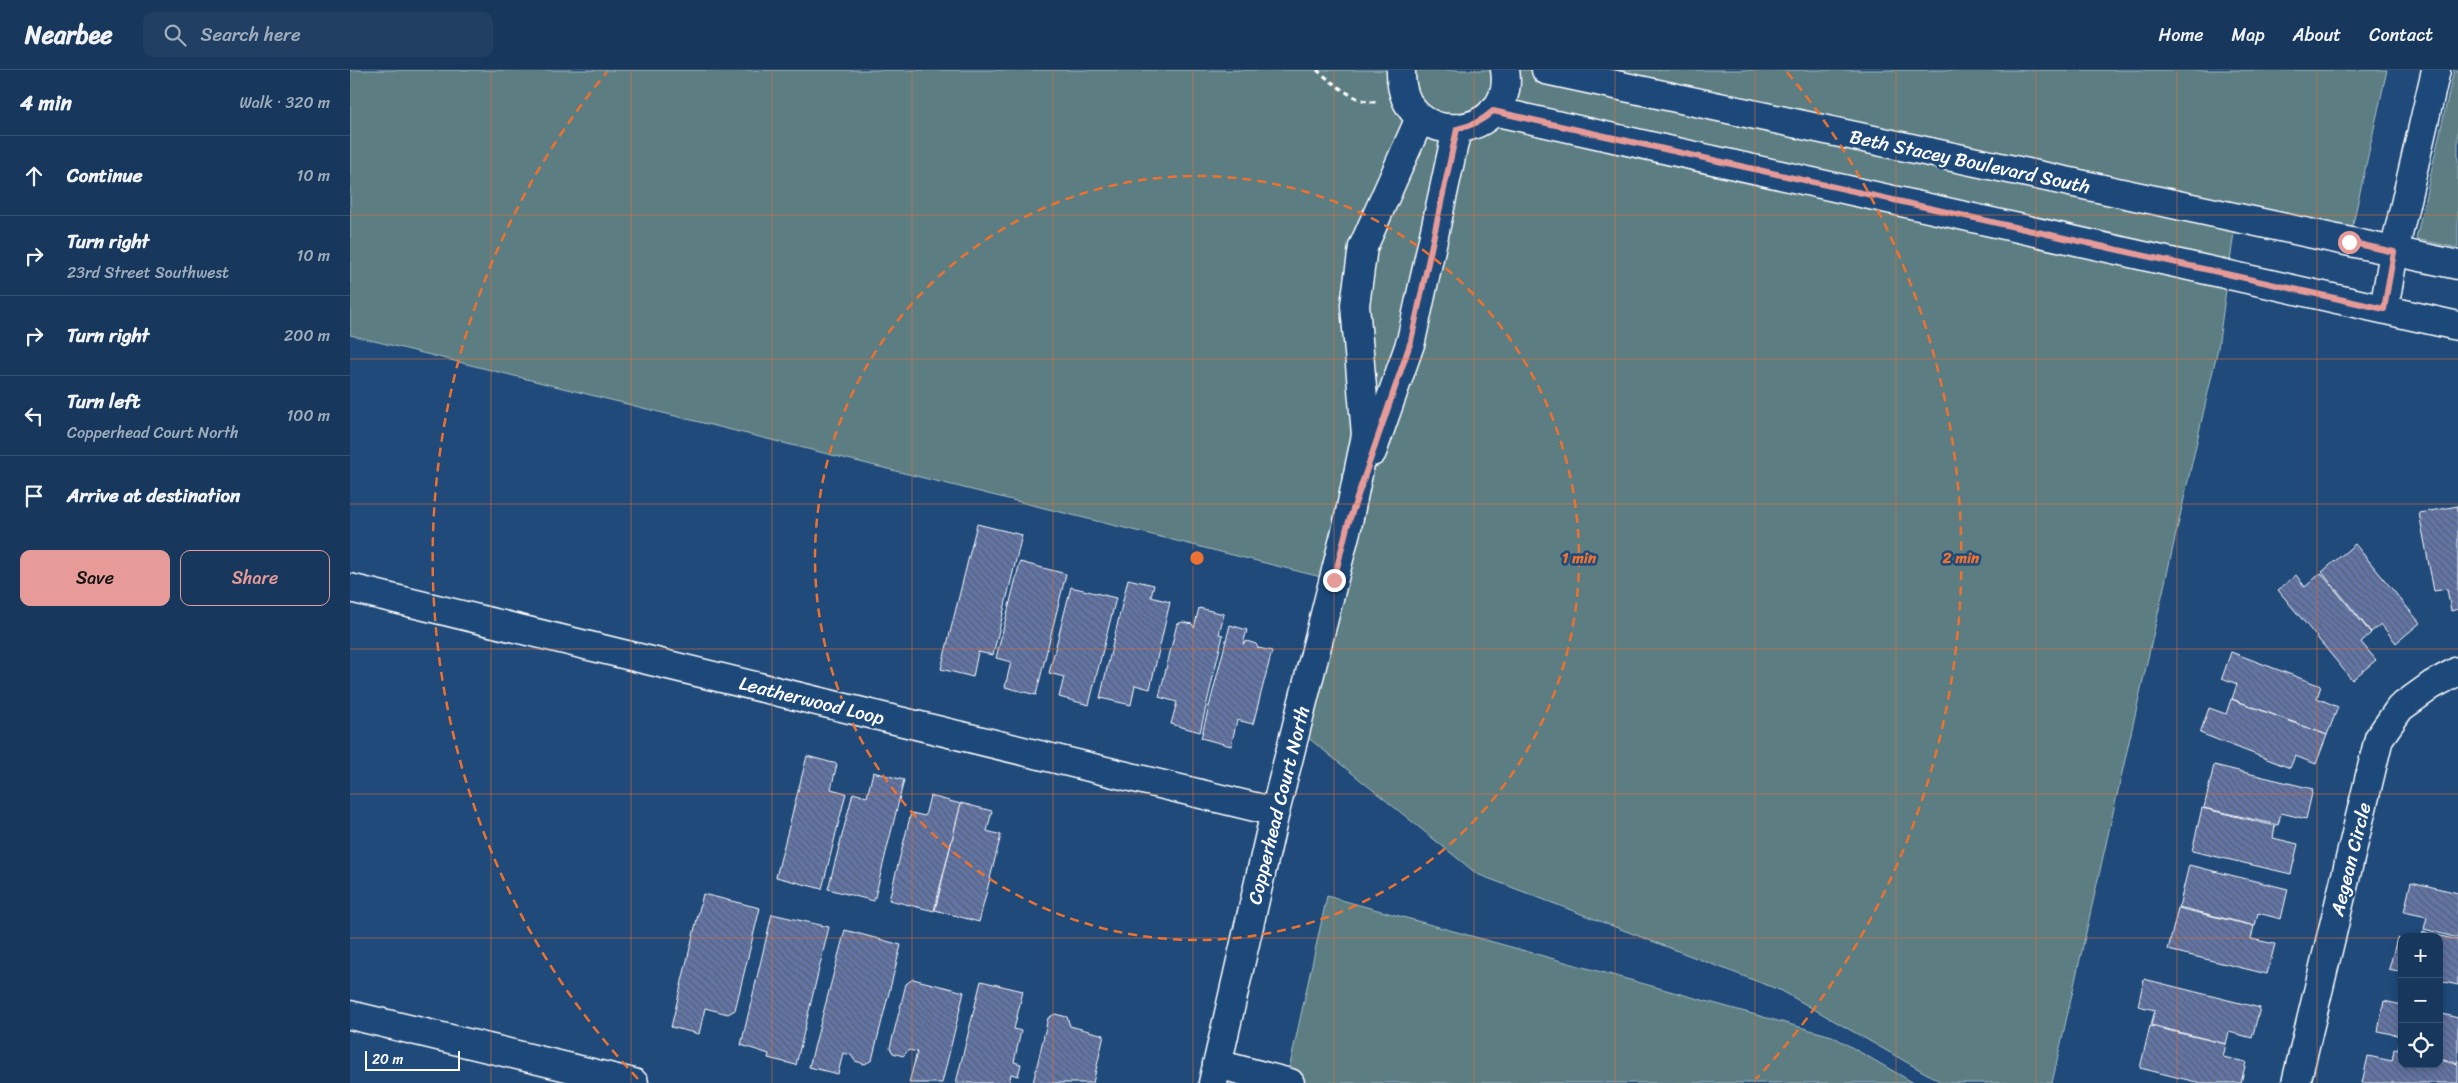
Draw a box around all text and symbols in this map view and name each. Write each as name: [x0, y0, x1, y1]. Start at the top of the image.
search box: [143, 12, 493, 57]
text: Nearbee: [25, 14, 113, 56]
text: Search here: [201, 18, 301, 51]
text: Home: [2159, 19, 2204, 51]
text: Map: [2232, 19, 2265, 51]
text: About: [2293, 19, 2341, 51]
text: Contact: [2369, 19, 2433, 51]
icon: search: [161, 21, 189, 49]
text: 4 min: [20, 84, 72, 122]
text: Walk · 320 m: [239, 88, 330, 117]
street label: Beth Stacey Boulevard South: [1847, 120, 2093, 203]
text: Continue: [67, 159, 143, 192]
text: 10 m: [297, 161, 330, 190]
icon: ahead: [20, 162, 48, 190]
text: Turn right: [67, 225, 149, 258]
route start: [2338, 231, 2361, 254]
text: 10 m: [297, 241, 330, 270]
icon: right: [20, 242, 48, 270]
text: 23rd Street Southwest: [67, 258, 229, 287]
text: Turn right: [67, 319, 149, 352]
text: 200 m: [284, 321, 330, 350]
icon: right: [20, 322, 48, 350]
text: Turn left: [67, 385, 140, 418]
text: 100 m: [286, 401, 330, 430]
icon: left: [20, 402, 48, 430]
text: Copperhead Court North: [67, 418, 239, 447]
text: Arrive at destination: [67, 479, 240, 512]
icon: arrive: [20, 482, 48, 510]
text: 1 min: [1562, 545, 1597, 571]
text: 2 min: [1942, 545, 1980, 571]
centre of rings: [1188, 549, 1206, 567]
button: Save: [20, 550, 170, 606]
button: Share: [180, 550, 330, 606]
route end: [1323, 569, 1346, 592]
street label: Leatherwood Loop: [736, 667, 888, 734]
street label: Copperhead Court North: [1238, 702, 1319, 908]
street label: Aegean Circle: [2320, 799, 2381, 920]
map controls: [2398, 933, 2443, 1068]
button: +: [2398, 933, 2443, 978]
button: −: [2398, 978, 2443, 1023]
button: locate: [2398, 1023, 2443, 1068]
text: 20 m: [372, 1047, 403, 1072]
scale bar: [365, 1048, 460, 1071]

